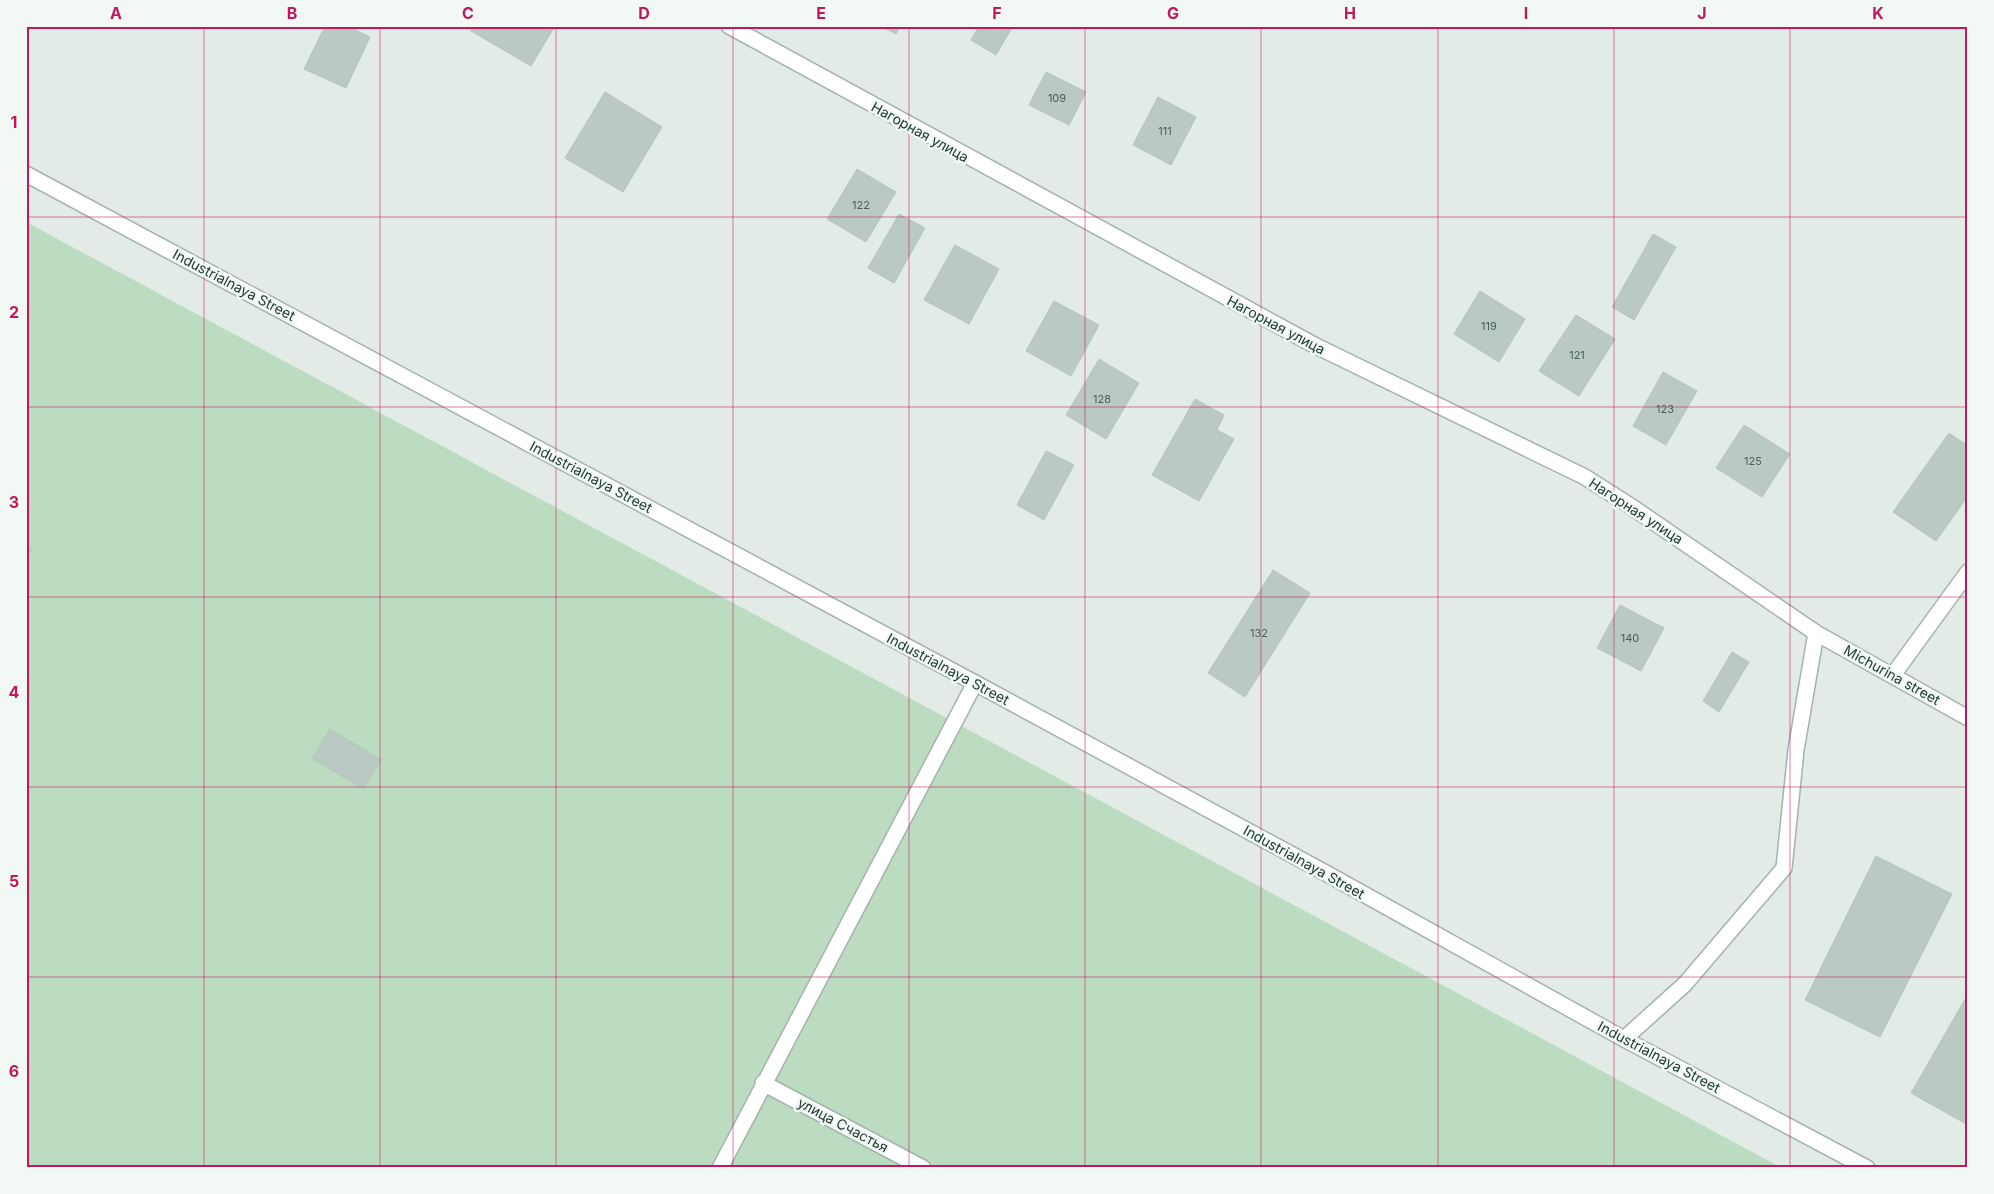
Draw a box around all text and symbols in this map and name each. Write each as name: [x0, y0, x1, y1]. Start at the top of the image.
text: A: [110, 3, 122, 23]
text: B: [287, 3, 297, 23]
text: C: [462, 3, 474, 23]
text: D: [638, 3, 650, 23]
text: E: [816, 3, 826, 23]
text: F: [992, 3, 1002, 23]
text: G: [1167, 3, 1179, 23]
text: H: [1344, 3, 1356, 23]
text: I: [1524, 3, 1528, 23]
text: J: [1697, 3, 1707, 23]
text: K: [1872, 3, 1884, 23]
house number: 109: [1048, 91, 1066, 105]
street label: Нагорная улица: [869, 98, 972, 165]
text: 1: [11, 112, 17, 132]
house number: 111: [1158, 124, 1172, 138]
house number: 122: [852, 198, 870, 212]
street label: Industrialnaya Street: [170, 245, 299, 324]
street label: Нагорная улица: [1224, 292, 1328, 358]
text: 2: [9, 302, 19, 322]
house number: 119: [1481, 319, 1497, 333]
house number: 121: [1569, 348, 1585, 362]
house number: 128: [1093, 392, 1111, 406]
house number: 123: [1656, 402, 1674, 416]
street label: Industrialnaya Street: [527, 437, 656, 516]
house number: 125: [1744, 454, 1762, 468]
street label: Нагорная улица: [1586, 474, 1686, 547]
text: 3: [9, 492, 19, 512]
house number: 132: [1250, 626, 1268, 640]
street label: Industrialnaya Street: [884, 629, 1013, 708]
house number: 140: [1621, 631, 1639, 645]
street label: Michurina street: [1841, 641, 1944, 708]
text: 4: [9, 682, 20, 702]
street label: Industrialnaya Street: [1241, 821, 1368, 902]
text: 5: [9, 871, 19, 891]
street label: Industrialnaya Street: [1595, 1017, 1724, 1096]
text: 6: [9, 1061, 19, 1081]
street label: улица Счастья: [795, 1094, 891, 1156]

